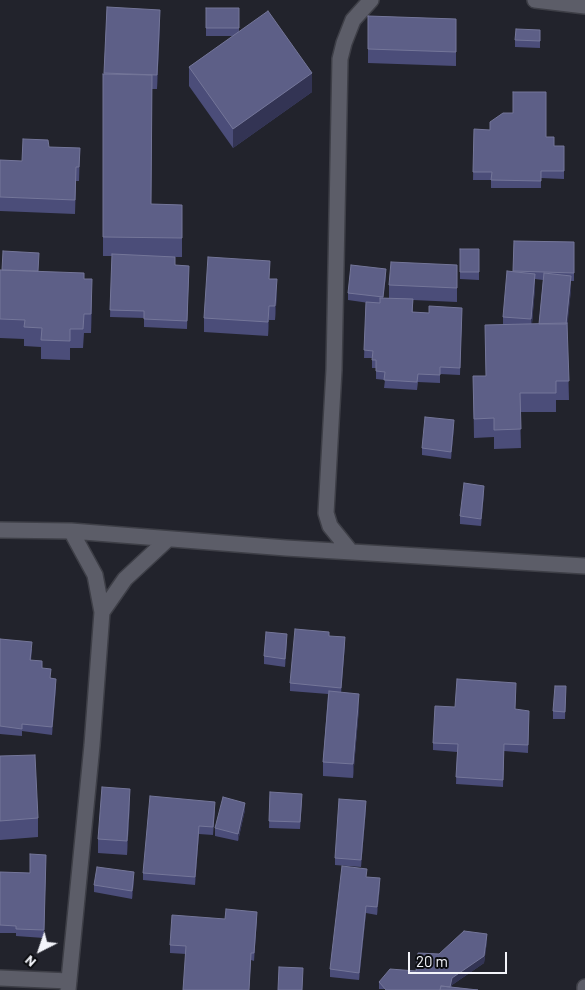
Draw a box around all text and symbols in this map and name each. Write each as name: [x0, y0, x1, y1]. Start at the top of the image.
north arrow: [15, 925, 65, 975]
scale bar: [410, 942, 509, 974]
text: N: [21, 952, 39, 971]
text: 20 m: [416, 952, 448, 970]

